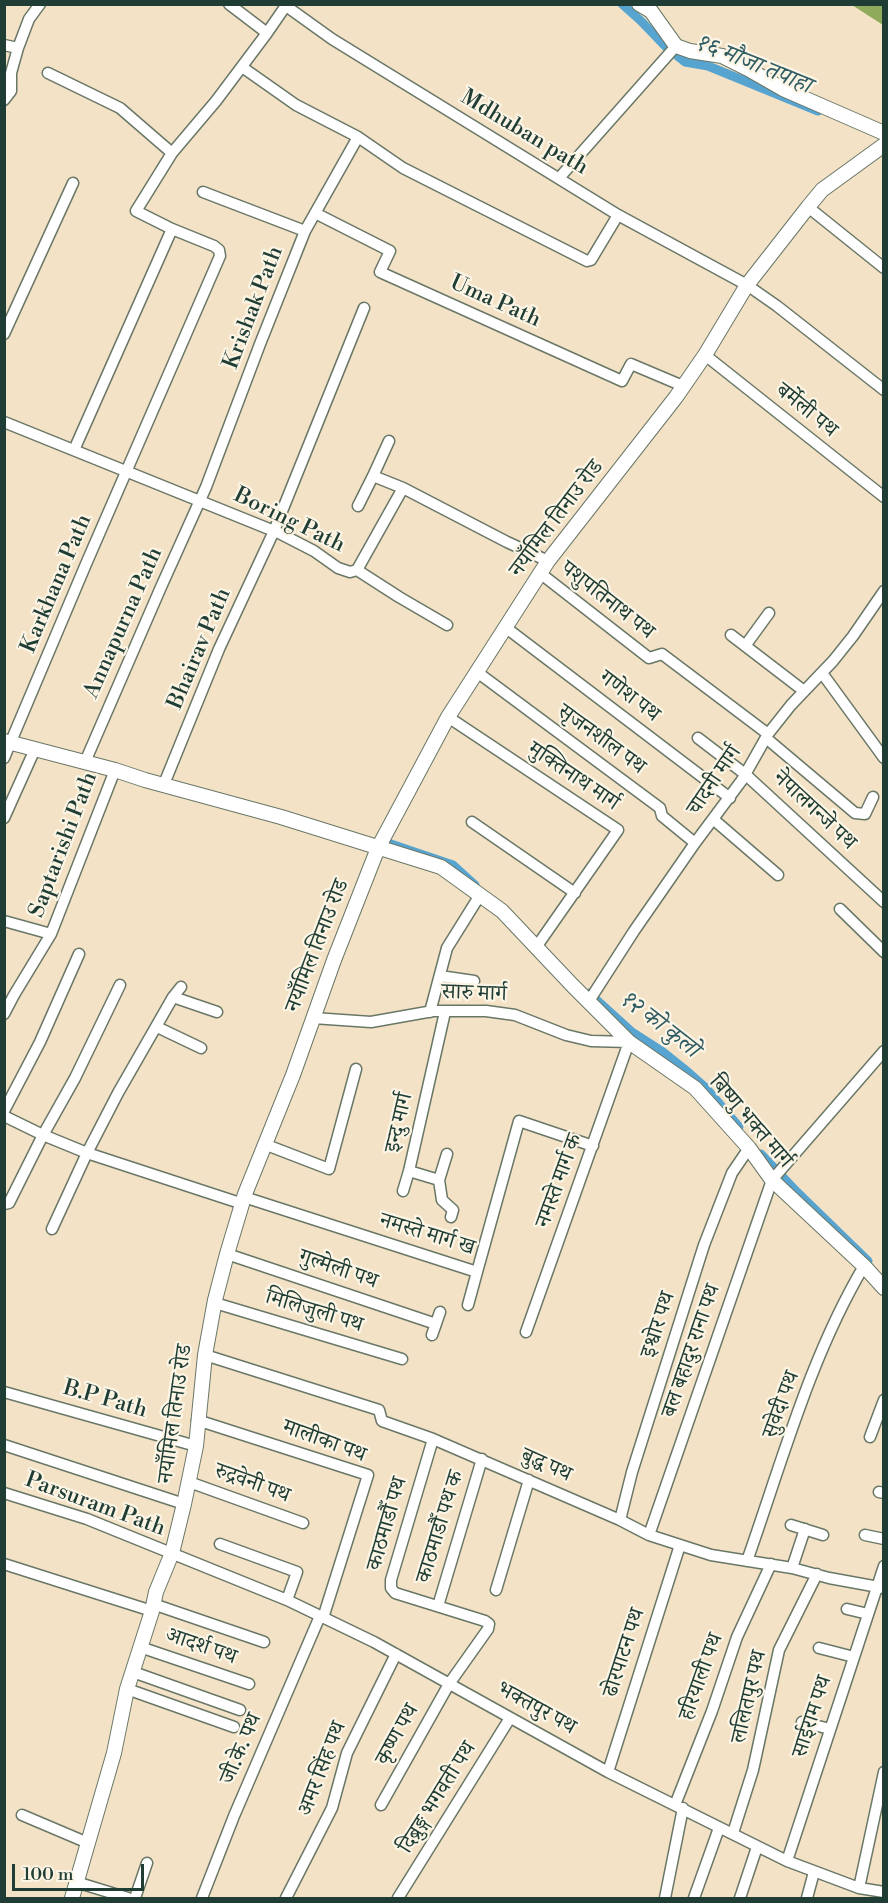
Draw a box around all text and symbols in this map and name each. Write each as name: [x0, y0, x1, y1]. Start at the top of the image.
water label: १६ मौजा तपाहा: [691, 29, 815, 101]
street label: Mdhuban path: [456, 85, 592, 181]
street label: Krishak Path: [219, 243, 289, 373]
street label: Uma Path: [445, 270, 545, 334]
street label: बर्मेली पथ: [770, 378, 842, 444]
street label: नयाँमिल तिनाउ रोड: [504, 455, 610, 583]
street label: Boring Path: [229, 483, 349, 559]
street label: Karkhana Path: [16, 511, 98, 657]
street label: Annapurna Path: [79, 543, 169, 703]
street label: पशुपतिनाथ पथ: [555, 556, 659, 646]
street label: Bhairav Path: [163, 584, 237, 714]
street label: गणेश पथ: [593, 666, 665, 728]
street label: सृजनशील पथ: [552, 699, 650, 781]
street label: मुक्तिनाथ मार्ग: [522, 737, 624, 817]
street label: चादनी मार्ग: [682, 741, 748, 821]
street label: नेपालगन्जे पथ: [767, 766, 861, 856]
street label: Saptarishi Path: [24, 769, 104, 921]
street label: नयाँमिल तिनाउ रोड: [281, 876, 355, 1016]
street label: सारु मार्ग: [441, 980, 507, 1008]
water label: १२ को कुलो: [614, 985, 704, 1065]
street label: बिष्णु भक्त मार्ग: [702, 1070, 798, 1174]
street label: इन्दु मार्ग: [380, 1091, 420, 1155]
street label: नमस्ते मार्ग क: [531, 1131, 589, 1231]
street label: नमस्ते मार्ग ख: [376, 1208, 478, 1262]
street label: गुल्मेली पथ: [295, 1244, 381, 1296]
street label: बल बहादुर राना पथ: [657, 1281, 727, 1421]
street label: मिलिजुली पथ: [262, 1285, 366, 1339]
street label: इश्वोर पथ: [636, 1289, 682, 1361]
street label: नयाँमिल तिनाउ रोड: [153, 1343, 199, 1485]
street label: सुवेदी पथ: [758, 1368, 806, 1442]
street label: B.P Path: [60, 1375, 150, 1425]
street label: मालीका पथ: [278, 1415, 370, 1469]
street label: बुद्ध पथ: [516, 1443, 576, 1489]
street label: रुद्रवेनी पथ: [210, 1458, 294, 1510]
street label: Parsuram Path: [21, 1467, 169, 1543]
street label: काठमाडौँ पथ क: [411, 1468, 471, 1586]
street label: काठमाडौँ पथ: [362, 1474, 414, 1574]
street label: ढोरपाटन पथ: [598, 1605, 652, 1701]
street label: आदर्श पथ: [162, 1623, 240, 1671]
street label: हरियाली पथ: [674, 1630, 730, 1724]
street label: ललितपुर पथ: [727, 1648, 773, 1746]
street label: साईराम पथ: [787, 1673, 839, 1761]
street label: भक्तपुर पथ: [492, 1676, 580, 1742]
street label: कृष्ण पथ: [370, 1700, 426, 1770]
street label: जी.के. पथ: [215, 1710, 269, 1788]
street label: अमर सिंह पथ: [293, 1718, 353, 1820]
street label: दिब्रुङ्ग भगवती पथ: [393, 1737, 483, 1859]
scale bar: [15, 1852, 147, 1890]
text: 100 m: [23, 1863, 74, 1886]

